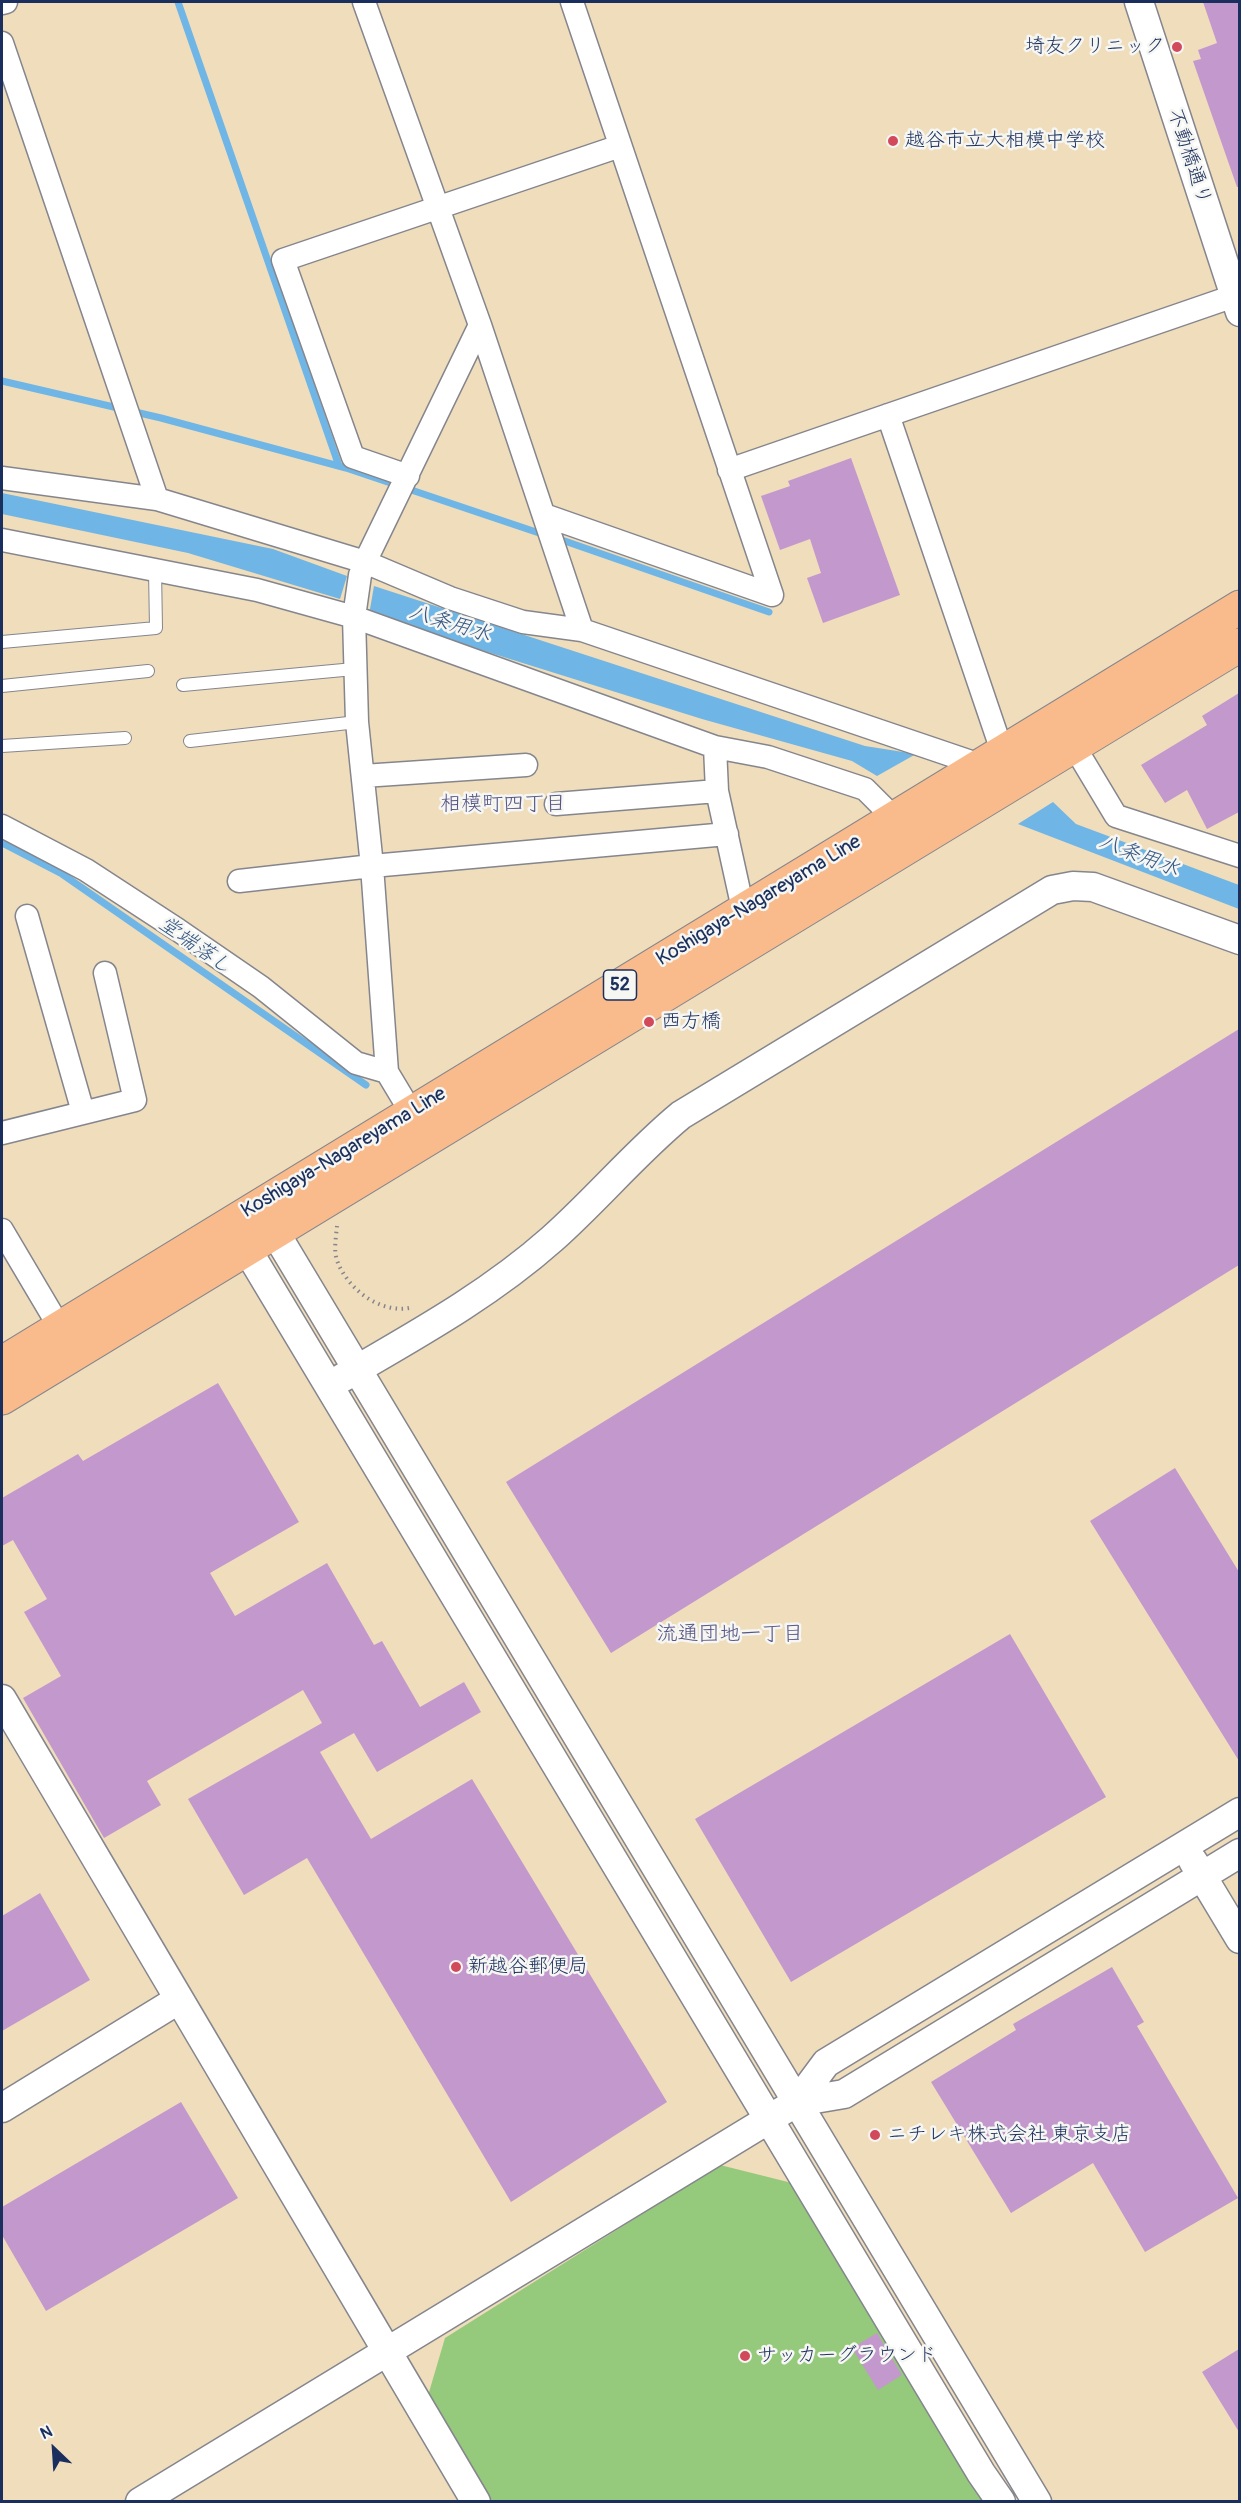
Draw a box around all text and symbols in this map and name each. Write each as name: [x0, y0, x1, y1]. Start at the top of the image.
place label: 埼友クリニック: [1025, 35, 1165, 59]
marker: 埼友クリニック: [1170, 40, 1184, 54]
street label: 不動橋通り: [1162, 106, 1216, 208]
place label: 越谷市立大相模中学校: [905, 129, 1105, 153]
marker: 越谷市立大相模中学校: [886, 134, 900, 148]
water label: 八条用水: [406, 600, 494, 648]
district label: 相模町四丁目: [440, 792, 566, 818]
water label: 八条用水: [1095, 829, 1183, 883]
street label: Koshigaya-Nagareyama Line: [652, 830, 866, 972]
water label: 堂端落し: [153, 912, 237, 980]
road number: 52: [604, 970, 636, 1000]
place label: 西方橋: [661, 1010, 721, 1034]
marker: 西方橋: [642, 1015, 656, 1029]
street label: Koshigaya-Nagareyama Line: [237, 1082, 451, 1224]
district label: 流通団地一丁目: [657, 1622, 803, 1648]
place label: 新越谷郵便局: [468, 1955, 588, 1979]
marker: 新越谷郵便局: [449, 1960, 463, 1974]
place label: ニチレキ株式会社 東京支店: [887, 2123, 1131, 2147]
marker: ニチレキ株式会社 東京支店: [868, 2128, 882, 2142]
place label: サッカーグラウンド: [757, 2344, 937, 2368]
marker: サッカーグラウンド: [738, 2349, 752, 2363]
north arrow: [24, 2419, 84, 2479]
text: N: [37, 2421, 56, 2444]

